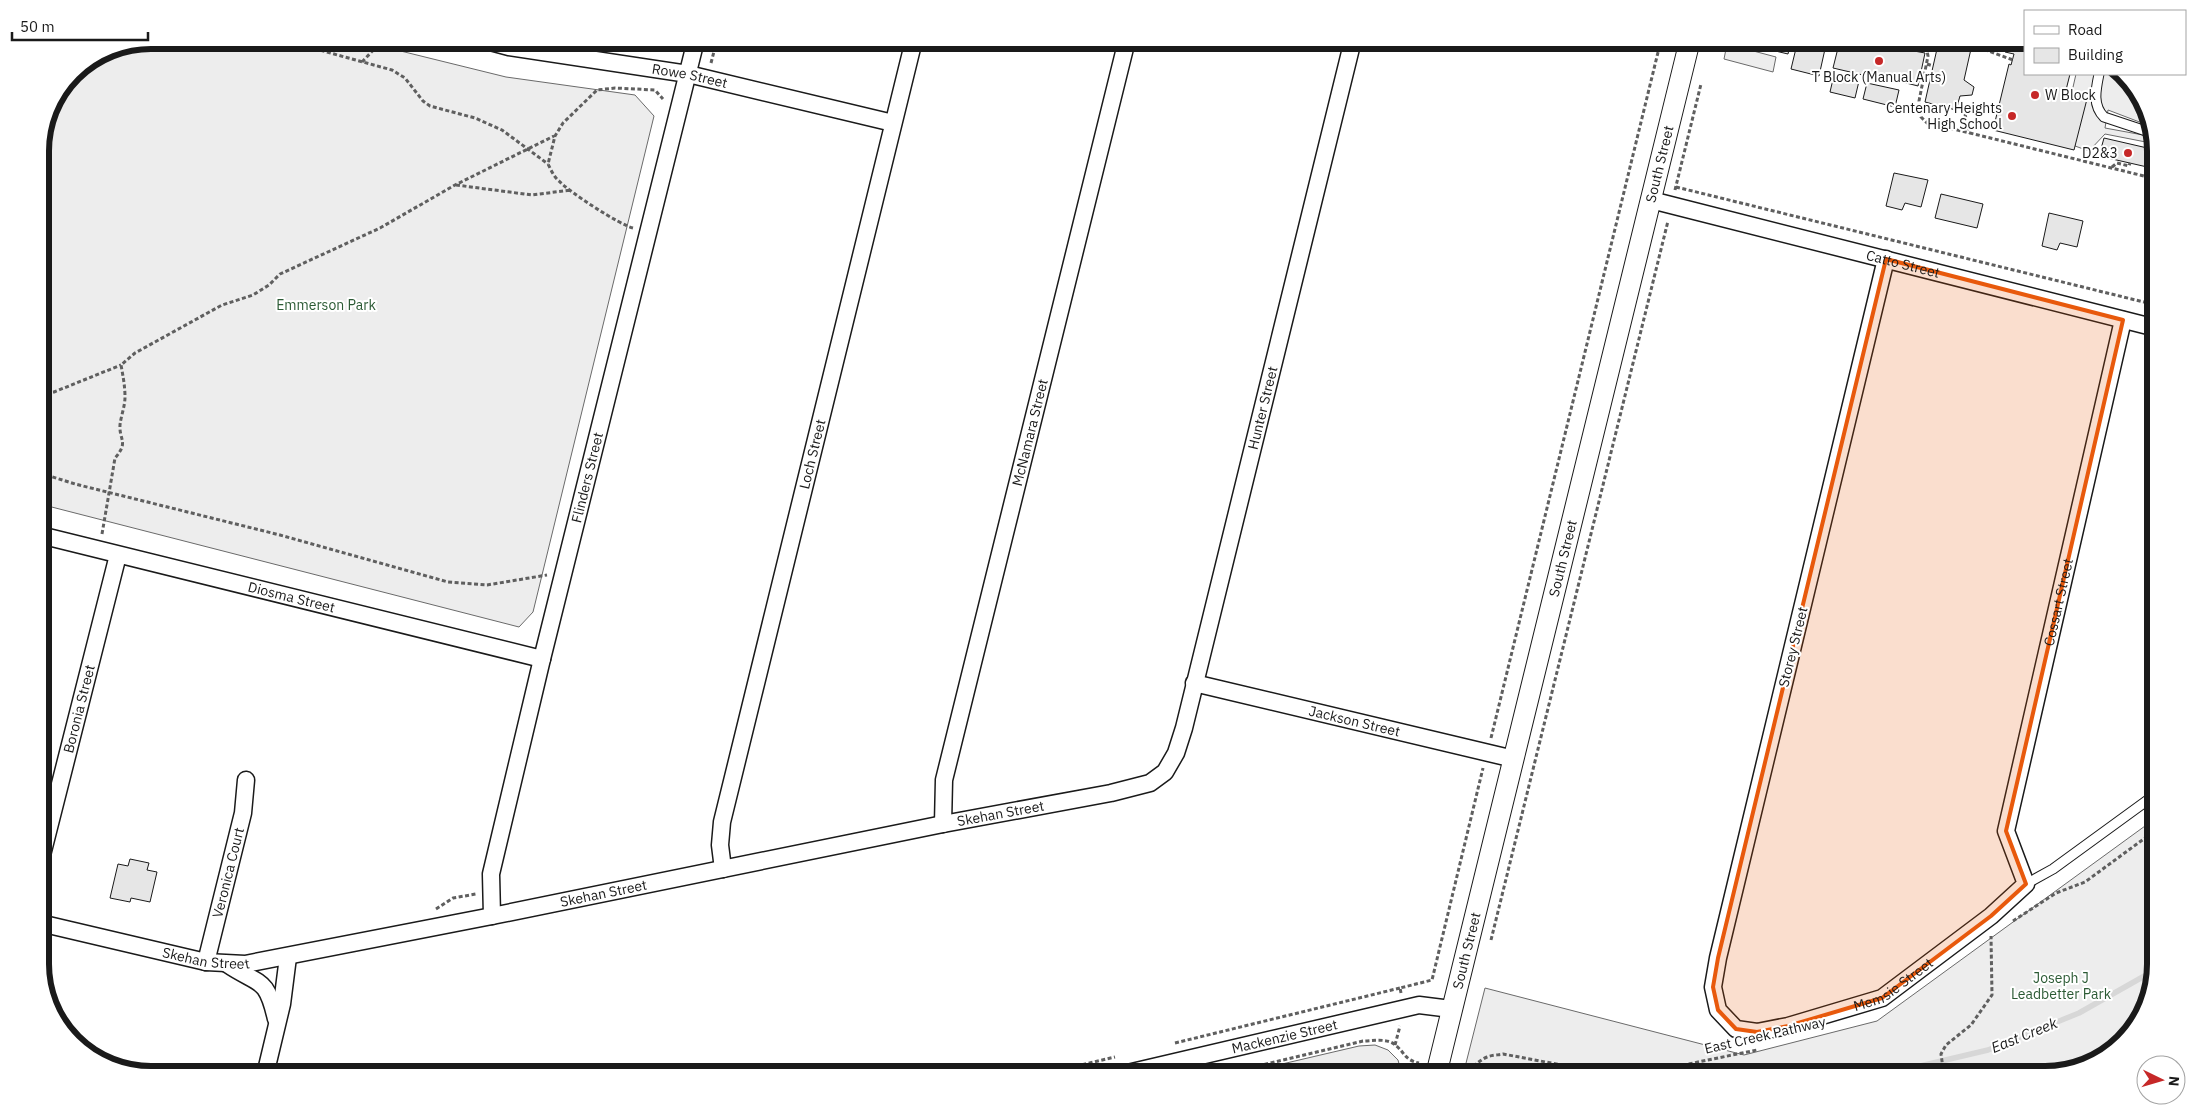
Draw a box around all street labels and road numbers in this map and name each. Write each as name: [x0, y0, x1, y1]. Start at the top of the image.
street label: Rowe Street: [651, 60, 729, 92]
street label: South Street: [1641, 124, 1678, 204]
street label: Catto Street: [1864, 246, 1942, 282]
street label: Hunter Street: [1244, 364, 1282, 451]
street label: McNamara Street: [1008, 377, 1052, 488]
street label: Loch Street: [795, 417, 830, 491]
street label: Flinders Street: [567, 430, 607, 525]
street label: South Street: [1545, 518, 1581, 599]
street label: Cossart Street: [2040, 557, 2077, 648]
street label: Diosma Street: [246, 578, 337, 617]
street label: Storey Street: [1774, 605, 1812, 689]
street label: Boronia Street: [59, 663, 99, 755]
street label: Jackson Street: [1307, 702, 1402, 741]
street label: Skehan Street: [956, 797, 1046, 830]
street label: Veronica Court: [208, 826, 248, 920]
street label: Skehan Street: [559, 876, 649, 911]
street label: South Street: [1448, 910, 1485, 991]
street label: Skehan Street: [161, 943, 251, 973]
street label: Memsie Street: [1851, 954, 1937, 1015]
street label: East Creek Pathway: [1703, 1012, 1827, 1058]
street label: Mackenzie Street: [1230, 1015, 1339, 1057]

